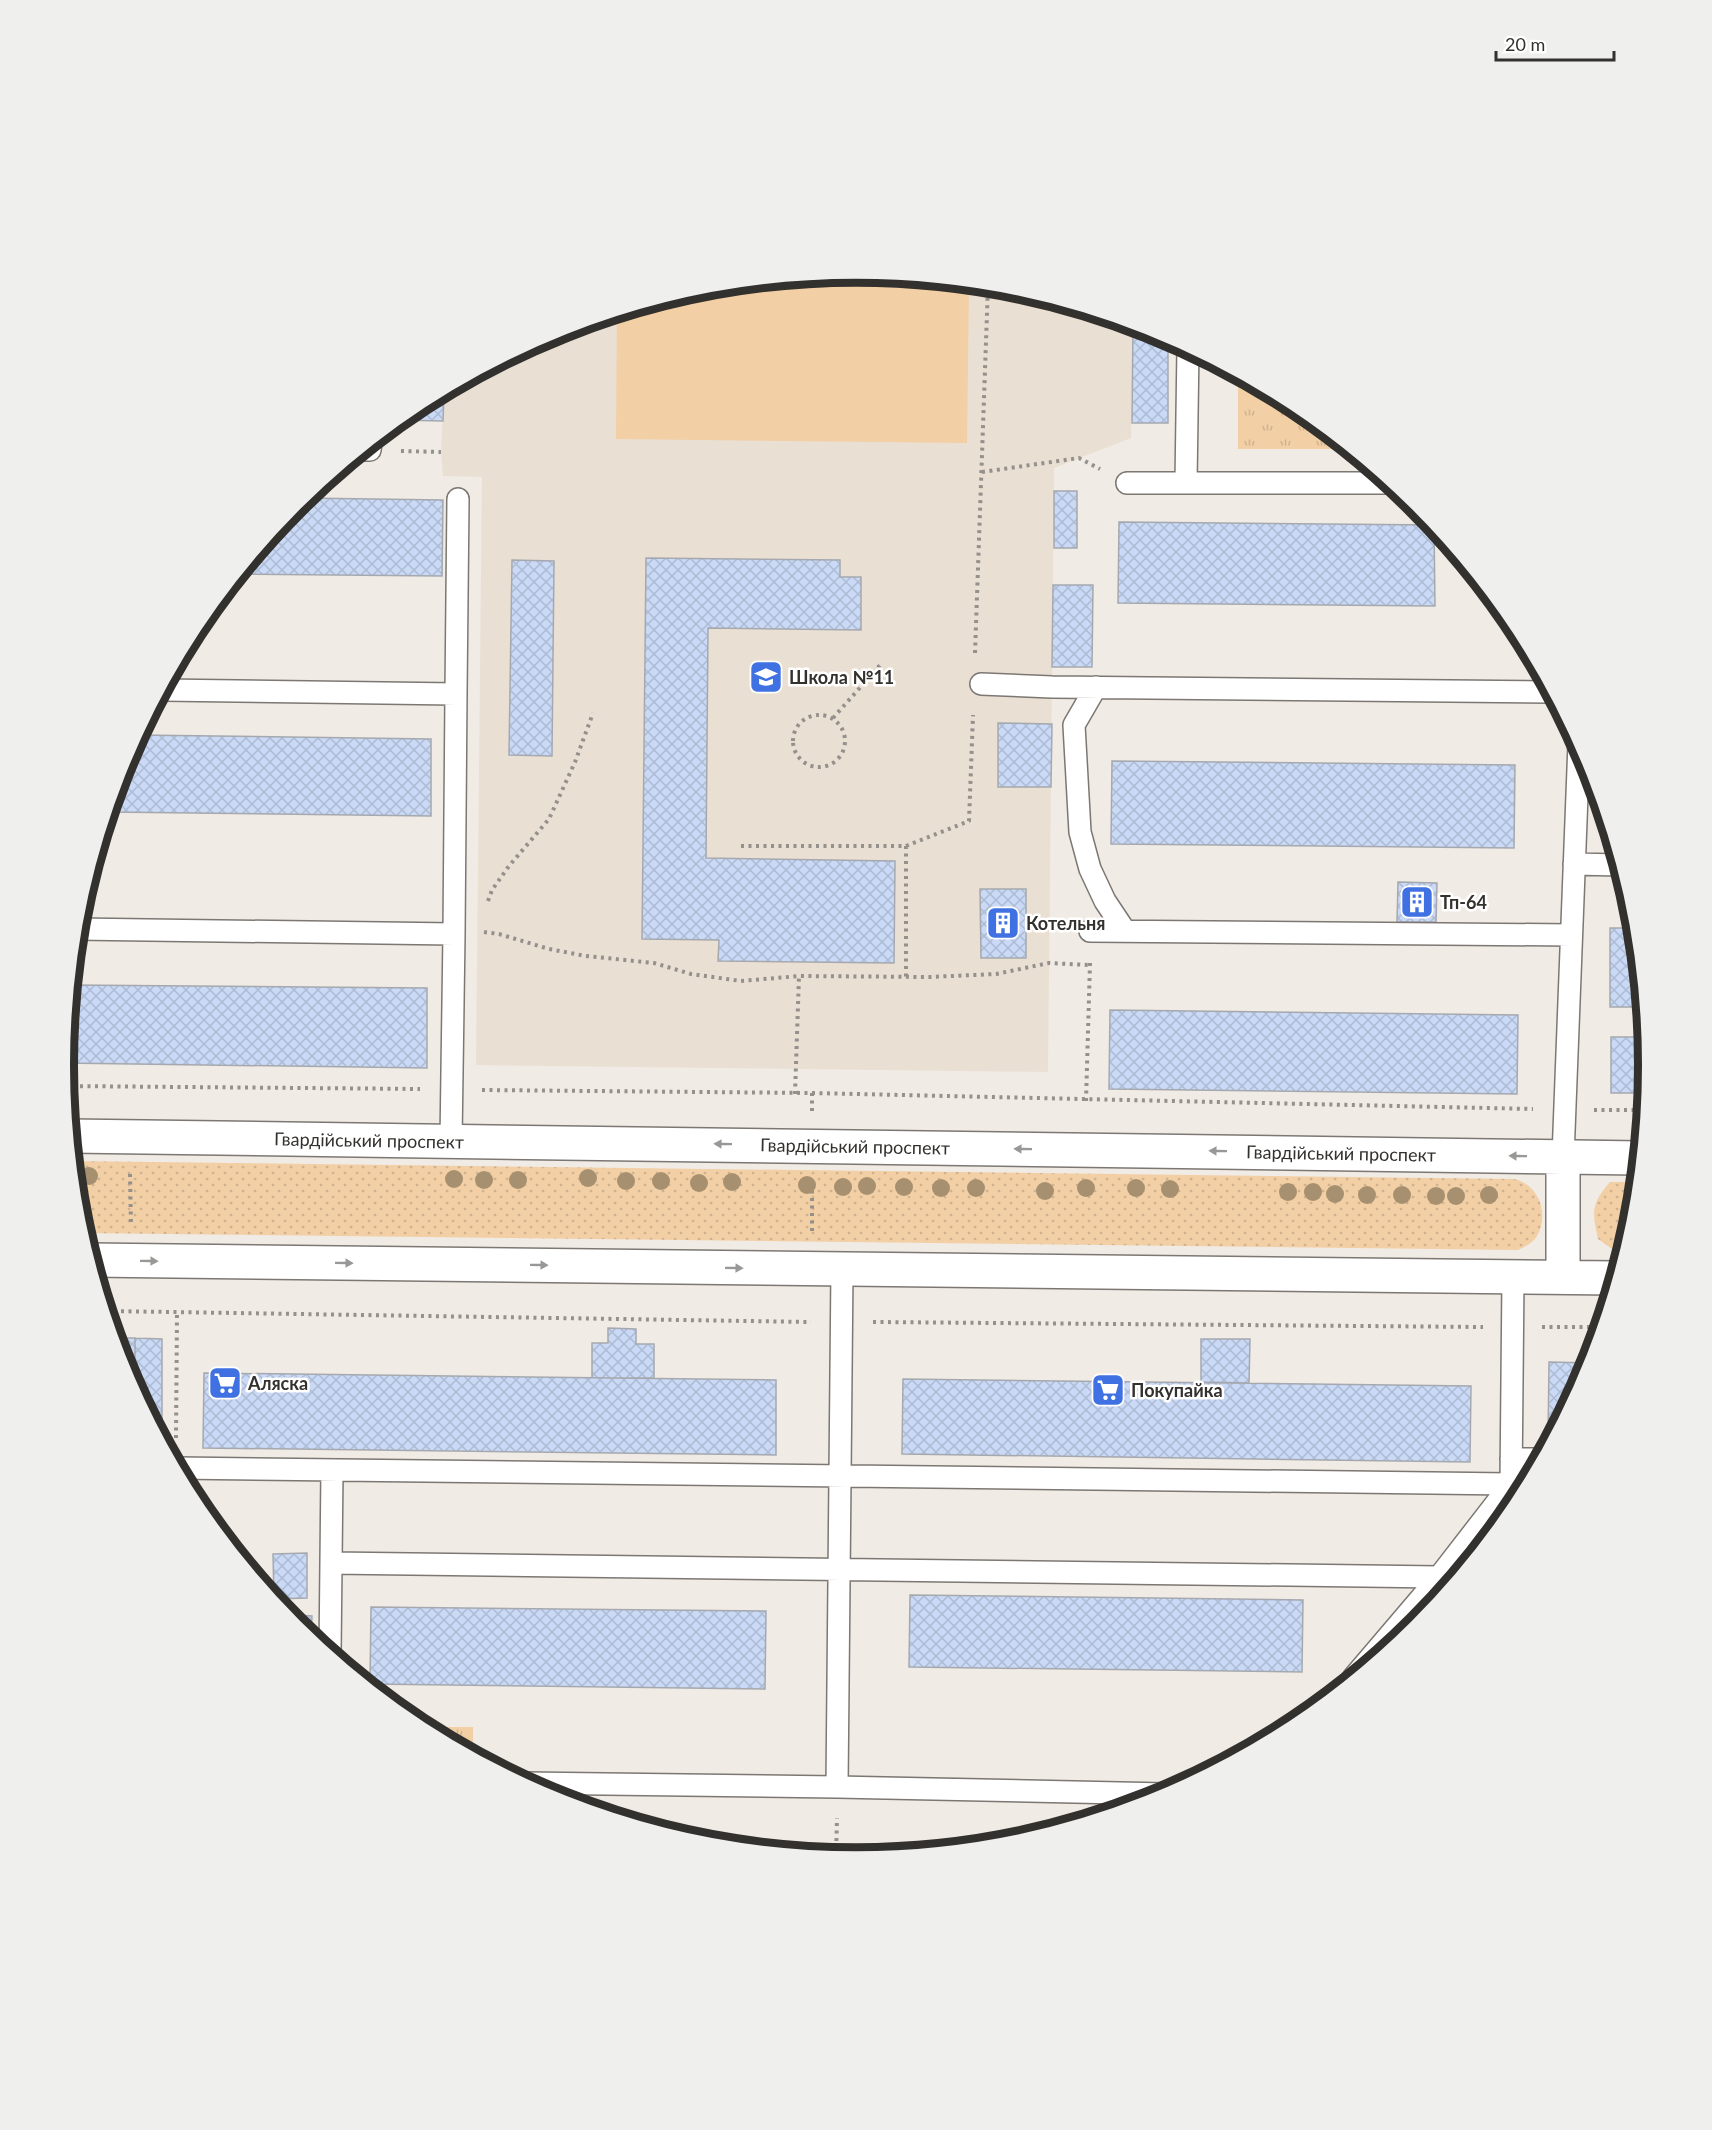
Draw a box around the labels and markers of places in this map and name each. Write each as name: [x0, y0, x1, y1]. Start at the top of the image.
school or university icon: Школа №11: [748, 659, 784, 695]
place label: Школа №11: [789, 666, 894, 688]
building icon: Тп-64: [1399, 884, 1435, 920]
place label: Тп-64: [1440, 891, 1487, 913]
building icon: Котельня: [985, 905, 1021, 941]
place label: Котельня: [1026, 912, 1105, 934]
supermarket icon: Аляска: [207, 1365, 243, 1401]
place label: Аляска: [247, 1372, 308, 1394]
supermarket icon: Покупайка: [1090, 1372, 1126, 1408]
place label: Покупайка: [1131, 1379, 1223, 1401]

